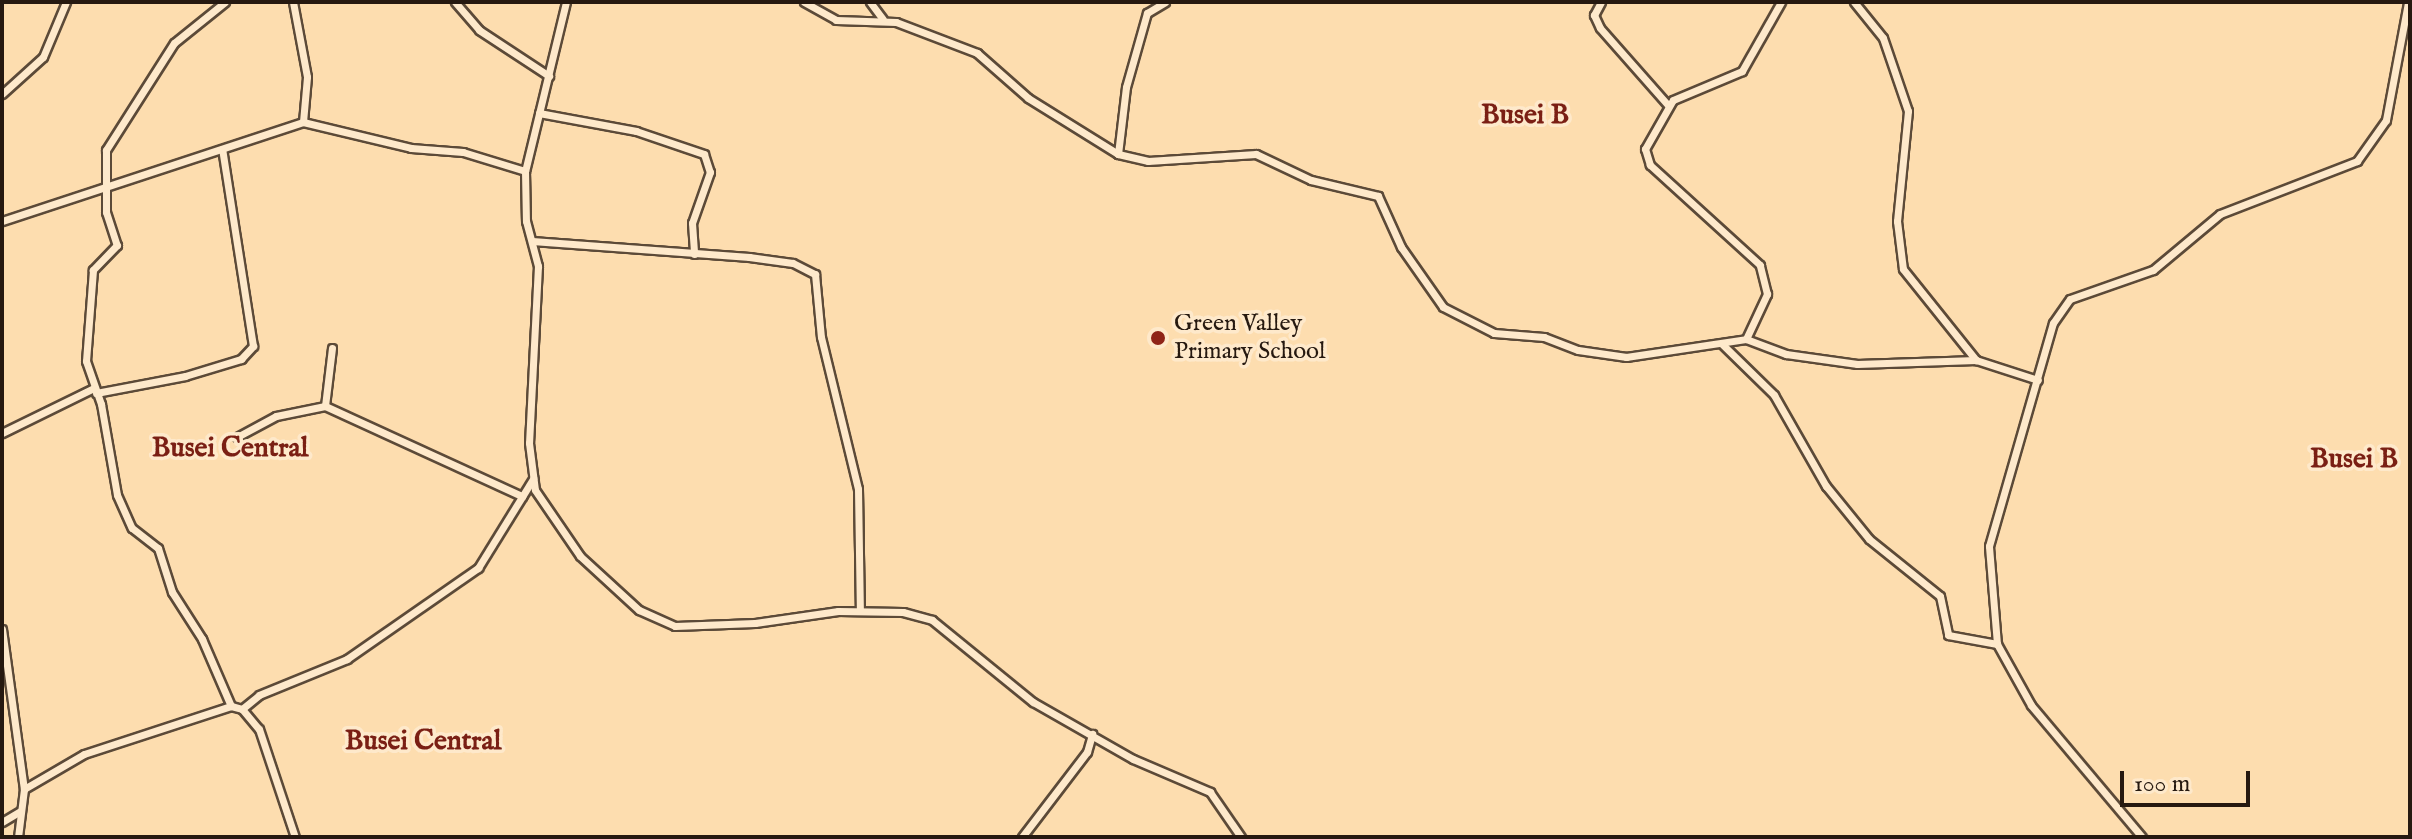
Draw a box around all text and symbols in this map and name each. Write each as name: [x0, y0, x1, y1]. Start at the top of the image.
district label: Busei B: [1481, 99, 1569, 133]
place label: Green Valley Primary School: [1174, 310, 1326, 366]
marker: Green Valley Primary School: [1149, 329, 1167, 347]
district label: Busei Central: [152, 432, 308, 466]
district label: Busei B: [2310, 443, 2398, 477]
district label: Busei Central: [345, 725, 501, 759]
scale bar: [2124, 755, 2254, 805]
text: 100 m: [2134, 769, 2190, 800]

